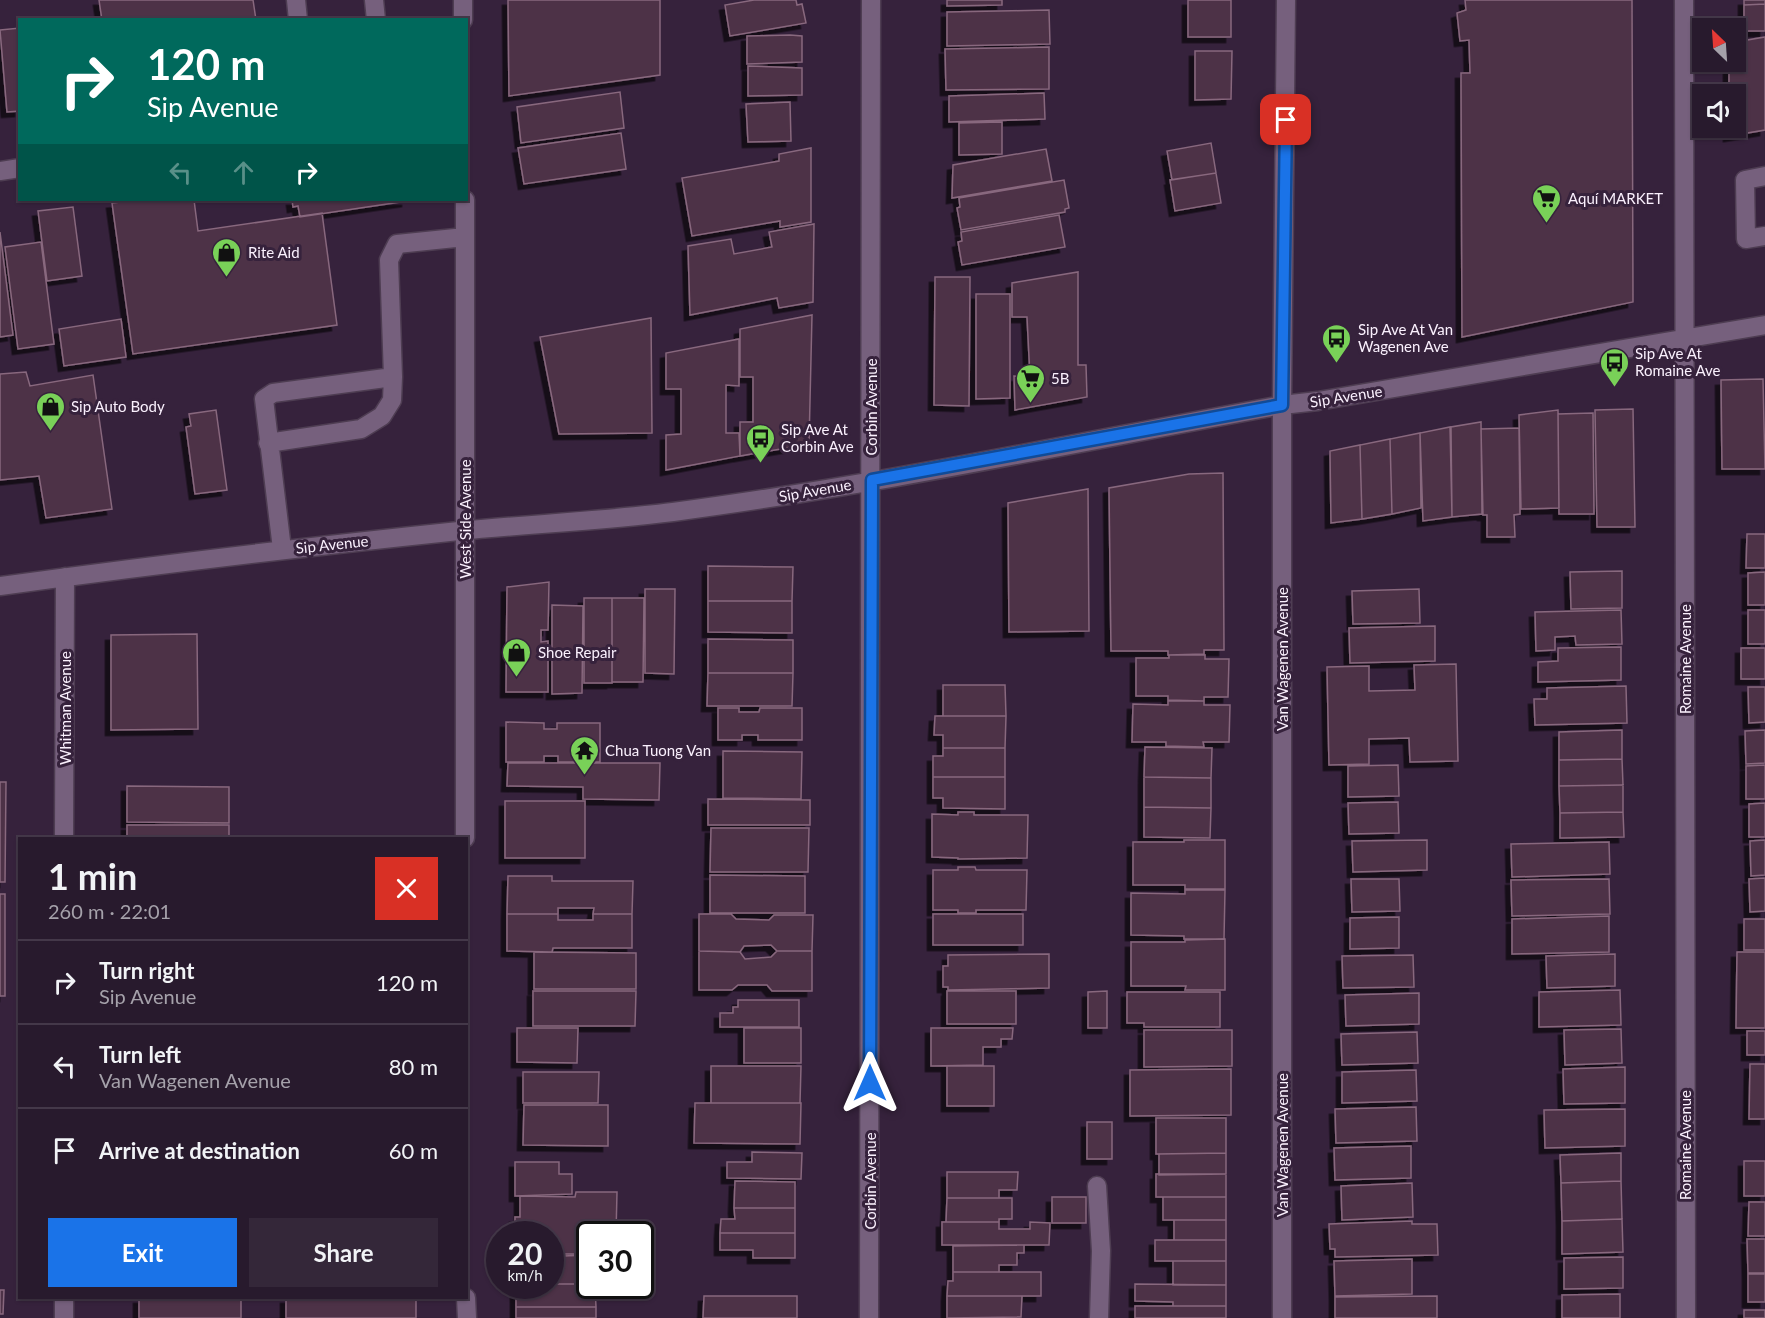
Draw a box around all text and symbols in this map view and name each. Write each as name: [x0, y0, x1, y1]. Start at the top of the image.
north arrow: [1692, 18, 1746, 72]
map controls: [1692, 18, 1746, 138]
text: 120 m: [147, 39, 265, 89]
icon: right: [48, 42, 126, 120]
button: sound: [1692, 84, 1746, 138]
text: Sip Avenue: [147, 90, 279, 123]
pin: [1260, 94, 1311, 145]
icon: arrive: [1269, 103, 1302, 136]
icon: left: [164, 156, 197, 189]
icon: ahead: [227, 156, 260, 189]
icon: right: [290, 156, 323, 189]
supermarket icon: Aquí MARKET: [1531, 182, 1563, 224]
place label: Aquí MARKET: [1568, 189, 1663, 207]
shop icon: Rite Aid: [211, 236, 243, 278]
place label: Rite Aid: [248, 243, 300, 261]
place label: Sip Ave At Van Wagenen Ave: [1358, 320, 1453, 355]
bus stop icon: Sip Ave At Van Wagenen Ave: [1321, 322, 1353, 364]
place label: Sip Ave At Romaine Ave: [1635, 344, 1721, 379]
bus stop icon: Sip Ave At Romaine Ave: [1598, 346, 1630, 388]
street label: Corbin Avenue: [862, 358, 880, 456]
supermarket icon: 5B: [1014, 362, 1046, 404]
place label: 5B: [1051, 369, 1069, 387]
street label: Sip Avenue: [1309, 381, 1384, 411]
shop icon: Sip Auto Body: [34, 390, 66, 432]
place label: Sip Auto Body: [71, 397, 165, 415]
place label: Sip Ave At Corbin Ave: [781, 420, 854, 455]
bus stop icon: Sip Ave At Corbin Ave: [744, 422, 776, 464]
street label: West Side Avenue: [456, 459, 474, 579]
street label: Sip Avenue: [777, 475, 853, 505]
street label: Sip Avenue: [295, 531, 369, 557]
street label: Van Wagenen Avenue: [1273, 587, 1291, 731]
street label: Romaine Avenue: [1676, 604, 1694, 714]
shop icon: Shoe Repair: [501, 636, 533, 678]
place label: Shoe Repair: [538, 643, 617, 661]
street label: Whitman Avenue: [56, 651, 74, 765]
temple icon: Chua Tuong Van: [568, 734, 600, 776]
place label: Chua Tuong Van: [605, 741, 711, 759]
text: 1 min: [48, 854, 137, 898]
button: close: [375, 857, 438, 920]
text: 260 m · 22:01: [48, 899, 171, 923]
text: Turn right: [99, 957, 194, 984]
icon: right: [48, 966, 81, 999]
text: 120 m: [376, 969, 438, 996]
text: Sip Avenue: [99, 984, 196, 1008]
text: Turn left: [99, 1041, 181, 1068]
icon: left: [48, 1050, 81, 1083]
position arrow: [838, 1051, 902, 1115]
text: 80 m: [389, 1053, 438, 1080]
text: Van Wagenen Avenue: [99, 1068, 291, 1092]
street label: Van Wagenen Avenue: [1273, 1073, 1291, 1217]
street label: Romaine Avenue: [1676, 1090, 1694, 1200]
street label: Corbin Avenue: [861, 1132, 879, 1230]
icon: arrive: [48, 1134, 81, 1167]
text: Arrive at destination: [99, 1137, 300, 1164]
text: 60 m: [389, 1137, 438, 1164]
button: Exit: [48, 1218, 237, 1287]
button: Share: [249, 1218, 438, 1287]
speed limit sign: 30: [576, 1221, 654, 1299]
text: 20: [508, 1235, 542, 1271]
text: km/h: [507, 1266, 543, 1284]

